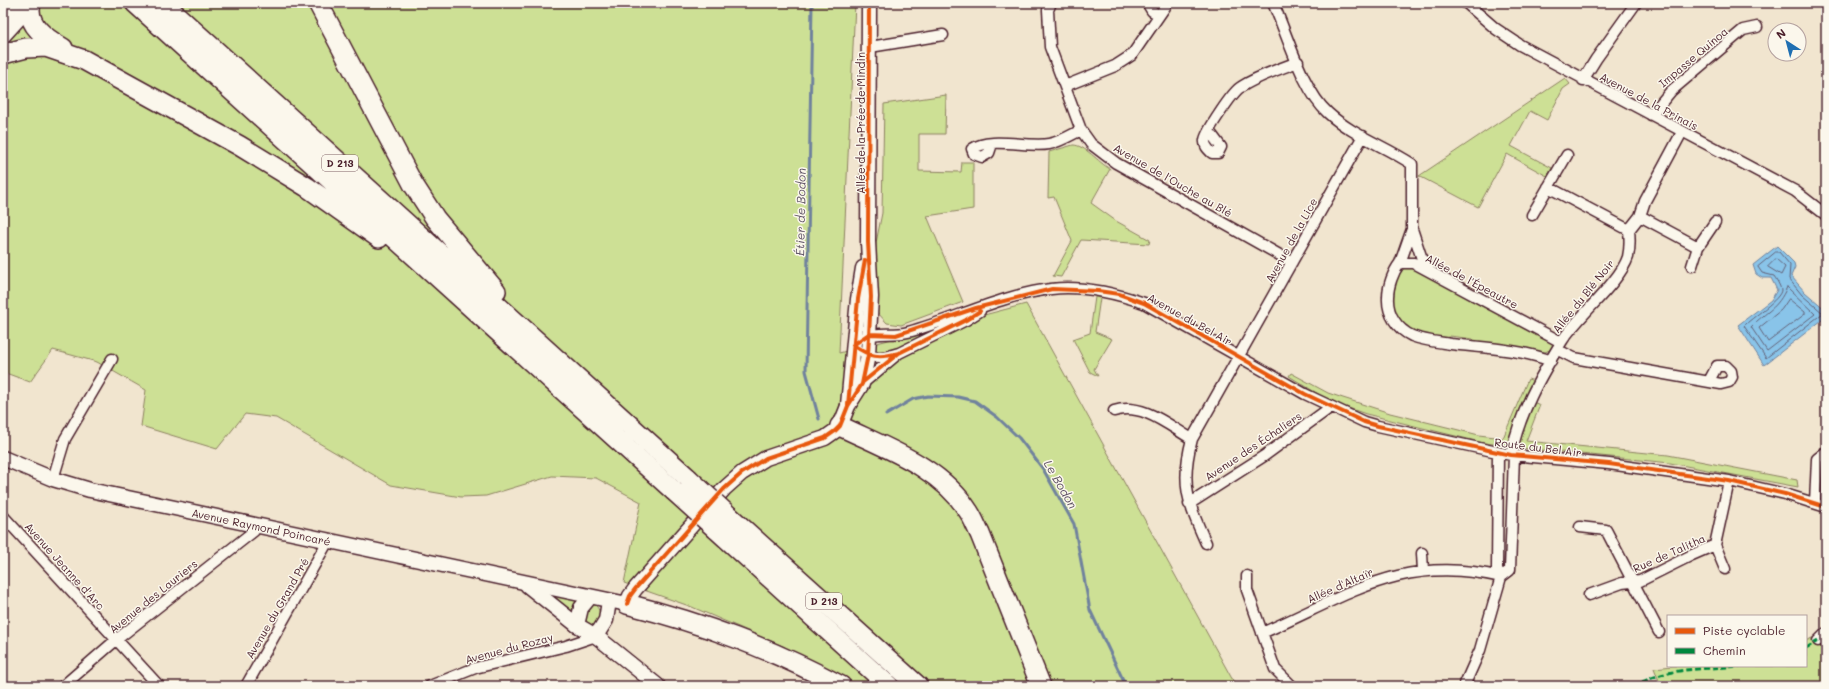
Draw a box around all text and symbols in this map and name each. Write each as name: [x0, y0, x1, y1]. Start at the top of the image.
north arrow: [1767, 22, 1807, 62]
street label: Impasse Quinoa: [1655, 24, 1731, 90]
text: N: [1773, 25, 1789, 42]
street label: Allée de la Prée de Mindin: [853, 52, 868, 194]
street label: Avenue de la Prinais: [1597, 69, 1701, 133]
street label: Avenue de l'Ouche au Blé: [1111, 140, 1235, 220]
road number: D 213: [322, 155, 358, 171]
water label: Étier de Bodon: [791, 168, 809, 256]
street label: Avenue de la Lice: [1262, 195, 1321, 285]
street label: Allée de l'Épeautre: [1423, 250, 1521, 312]
street label: Allée du Blé Noir: [1549, 256, 1617, 336]
street label: Avenue du Bel Air: [1145, 290, 1235, 348]
street label: Avenue des Échaliers: [1202, 408, 1304, 484]
street label: Route du Bel Air: [1494, 434, 1582, 460]
water label: Le Bodon: [1041, 457, 1081, 511]
street label: Avenue Raymond Poincaré: [191, 504, 332, 548]
street label: Avenue Jeanne d'Arc: [22, 519, 108, 613]
street label: Rue de Talitha: [1630, 530, 1708, 576]
street label: Avenue du Grand Pré: [242, 555, 312, 661]
street label: Avenue des Lauriers: [106, 556, 200, 636]
street label: Allée d'Altaïr: [1305, 564, 1375, 606]
road number: D 213: [806, 593, 842, 609]
legend: [1667, 615, 1807, 667]
text: Piste cyclable: [1703, 622, 1785, 638]
street label: Avenue du Rozay: [463, 629, 555, 667]
text: Chemin: [1703, 642, 1746, 658]

